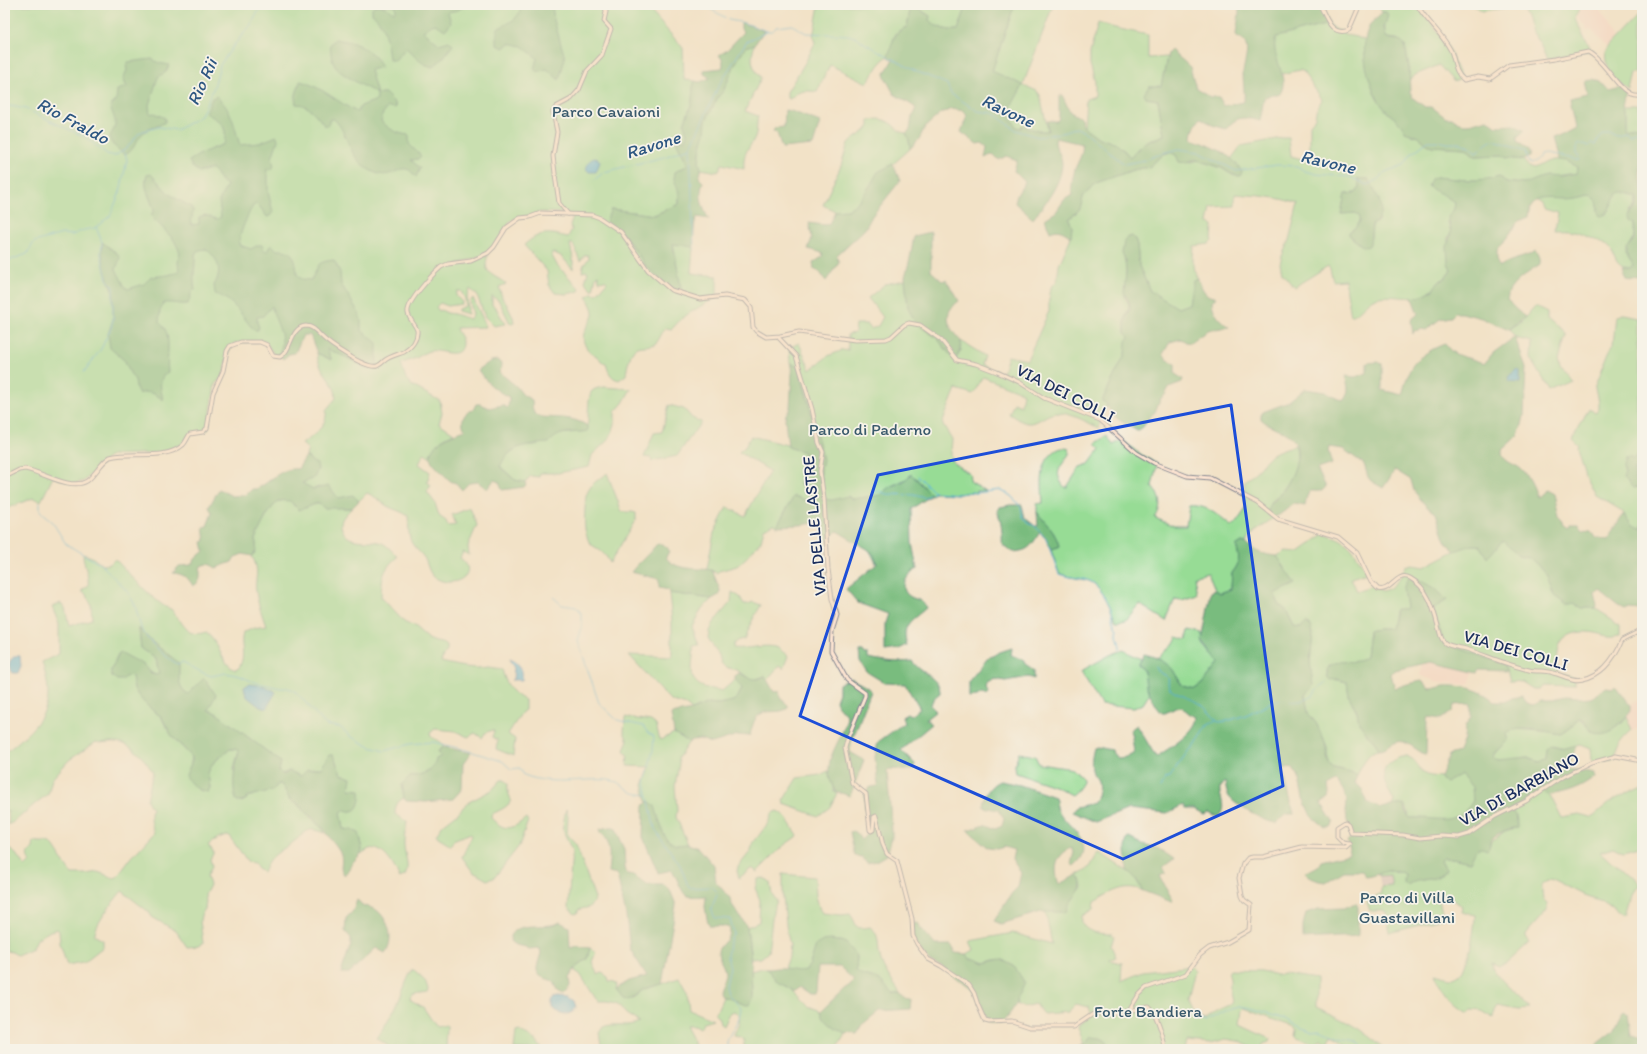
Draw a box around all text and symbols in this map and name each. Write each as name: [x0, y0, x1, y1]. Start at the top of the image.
water label: Rio Rii: [182, 53, 223, 109]
water label: Ravone: [978, 89, 1039, 133]
water label: Rio Fraldo: [33, 93, 114, 150]
park label: Parco Cavaioni: [552, 101, 660, 121]
water label: Ravone: [623, 126, 684, 164]
water label: Ravone: [1298, 145, 1359, 179]
street label: VIA DEI COLLI: [1013, 360, 1119, 426]
park label: Parco di Paderno: [809, 419, 931, 439]
street label: VIA DELLE LASTRE: [798, 455, 830, 597]
street label: VIA DEI COLLI: [1461, 625, 1571, 675]
street label: VIA DI BARBIANO: [1455, 748, 1583, 830]
park label: Parco di Villa Guastavillani: [1359, 887, 1455, 927]
park label: Forte Bandiera: [1094, 1001, 1202, 1021]

